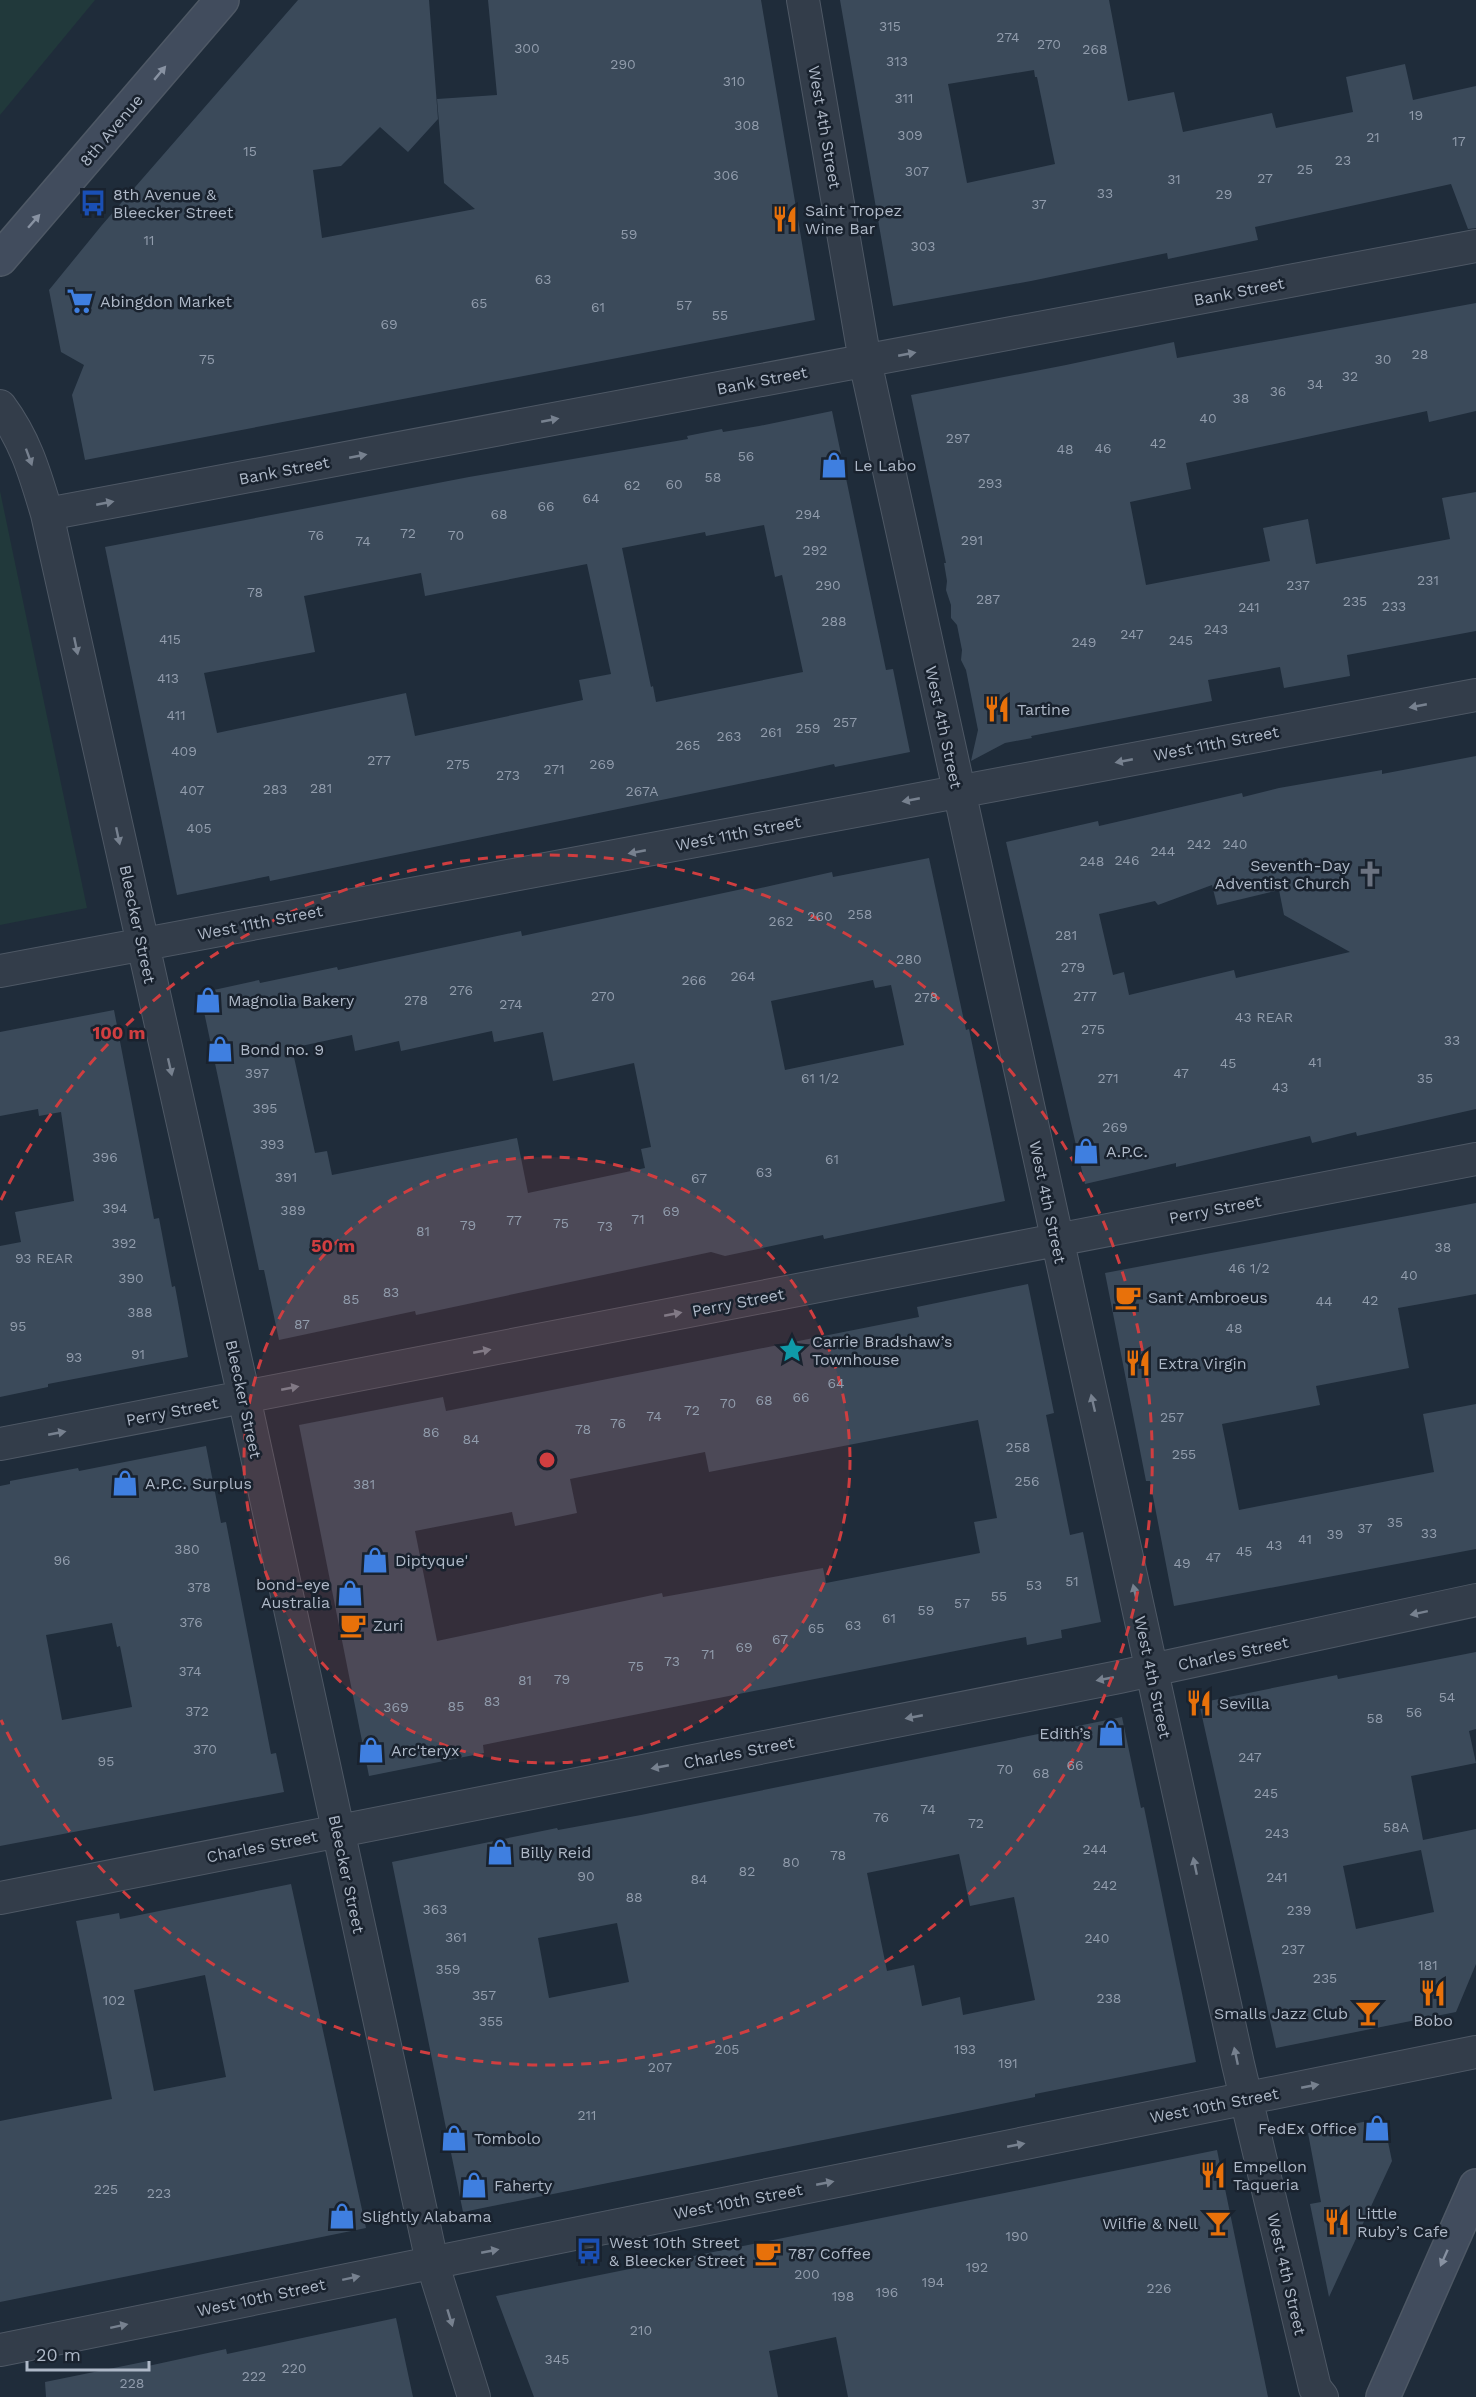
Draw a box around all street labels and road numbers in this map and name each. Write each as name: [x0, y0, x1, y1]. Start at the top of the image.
street label: West 4th Street: [804, 64, 845, 190]
street label: 8th Avenue: [76, 91, 147, 170]
street label: Bank Street: [1192, 273, 1286, 310]
street label: Bank Street: [715, 362, 809, 399]
street label: Bank Street: [237, 452, 331, 489]
street label: West 4th Street: [921, 664, 966, 790]
street label: West 11th Street: [1152, 722, 1281, 765]
street label: West 11th Street: [674, 812, 803, 855]
street label: Bleecker Street: [116, 863, 159, 985]
street label: West 11th Street: [196, 901, 325, 944]
street label: West 4th Street: [1025, 1139, 1070, 1265]
street label: Perry Street: [1167, 1191, 1263, 1228]
street label: Perry Street: [690, 1284, 786, 1321]
street label: Bleecker Street: [222, 1338, 265, 1460]
street label: Perry Street: [124, 1393, 220, 1430]
street label: West 4th Street: [1130, 1614, 1175, 1740]
street label: Charles Street: [1176, 1632, 1290, 1674]
street label: Charles Street: [682, 1732, 796, 1773]
street label: Bleecker Street: [325, 1813, 368, 1935]
street label: Charles Street: [205, 1826, 319, 1867]
street label: West 10th Street: [1148, 2084, 1280, 2127]
street label: West 10th Street: [672, 2180, 804, 2223]
street label: West 4th Street: [1263, 2211, 1310, 2337]
street label: West 10th Street: [195, 2275, 327, 2320]

